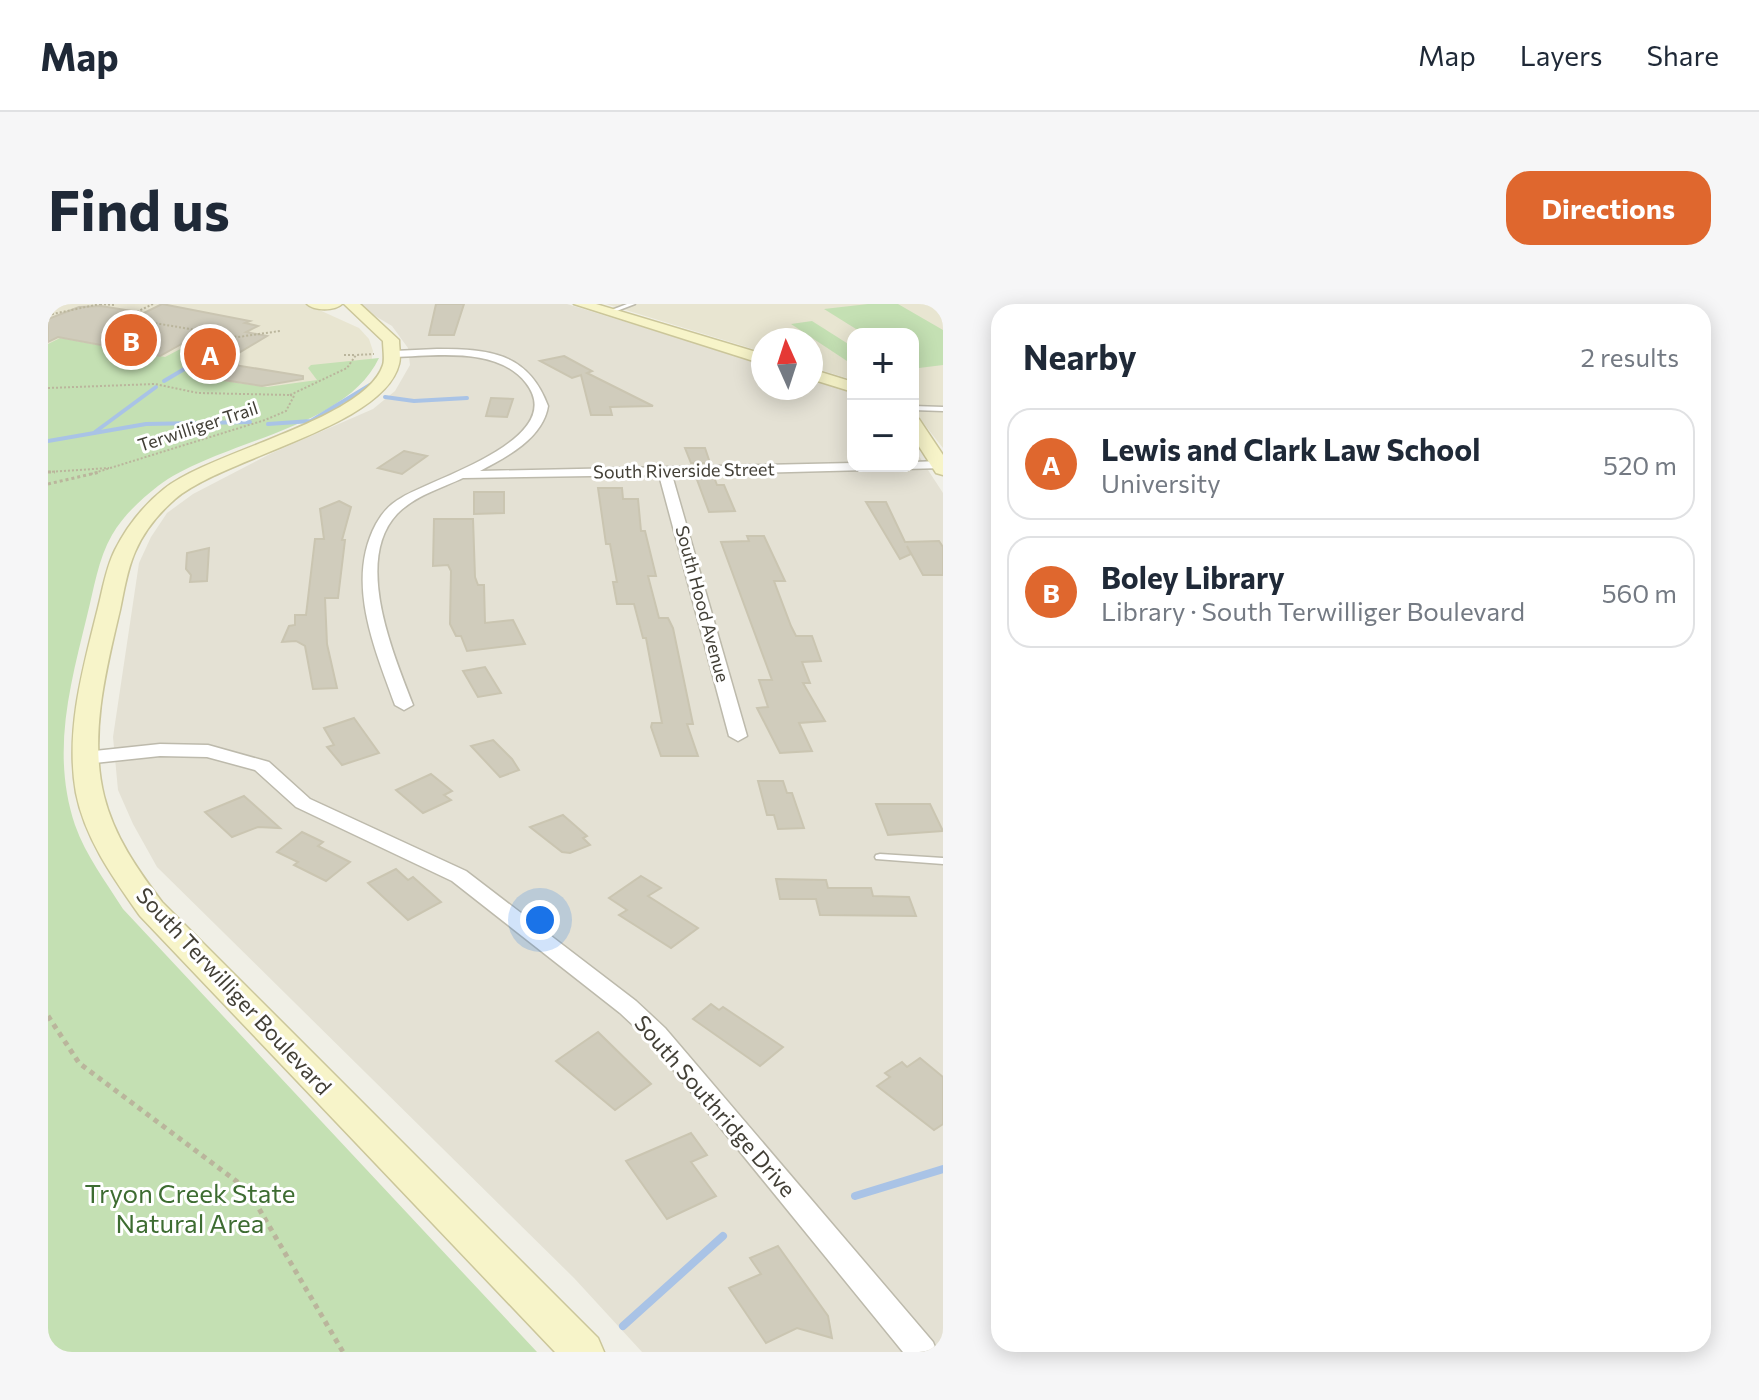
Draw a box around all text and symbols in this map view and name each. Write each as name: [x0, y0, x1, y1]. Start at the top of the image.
text: Map: [40, 32, 119, 79]
text: Map: [1418, 38, 1476, 72]
text: Layers: [1520, 38, 1602, 72]
text: Share: [1646, 38, 1719, 72]
button: Directions: [1506, 171, 1711, 245]
text: Find us: [48, 174, 230, 243]
pin: B: [105, 310, 157, 370]
pin: A: [184, 324, 236, 384]
north arrow: [751, 328, 823, 400]
map controls: [847, 328, 919, 472]
button: +: [847, 328, 919, 400]
text: Nearby: [1023, 335, 1137, 377]
text: 2 results: [1581, 341, 1679, 372]
street label: Terwilliger Trail: [135, 396, 261, 456]
button: −: [847, 400, 919, 472]
text: Lewis and Clark Law School: [1101, 430, 1480, 467]
text: A: [1042, 449, 1060, 480]
text: 520 m: [1603, 449, 1677, 480]
street label: South Riverside Street: [593, 457, 775, 483]
text: University: [1101, 467, 1221, 498]
street label: South Hood Avenue: [671, 523, 734, 685]
text: Boley Library: [1101, 558, 1285, 595]
text: B: [1042, 577, 1060, 608]
text: 560 m: [1602, 577, 1677, 608]
text: Library · South Terwilliger Boulevard: [1101, 595, 1525, 626]
street label: South Terwilliger Boulevard: [131, 881, 338, 1100]
your location: [520, 900, 560, 940]
street label: South Southridge Drive: [629, 1009, 802, 1202]
park label: Tryon Creek State Natural Area: [85, 1177, 295, 1238]

